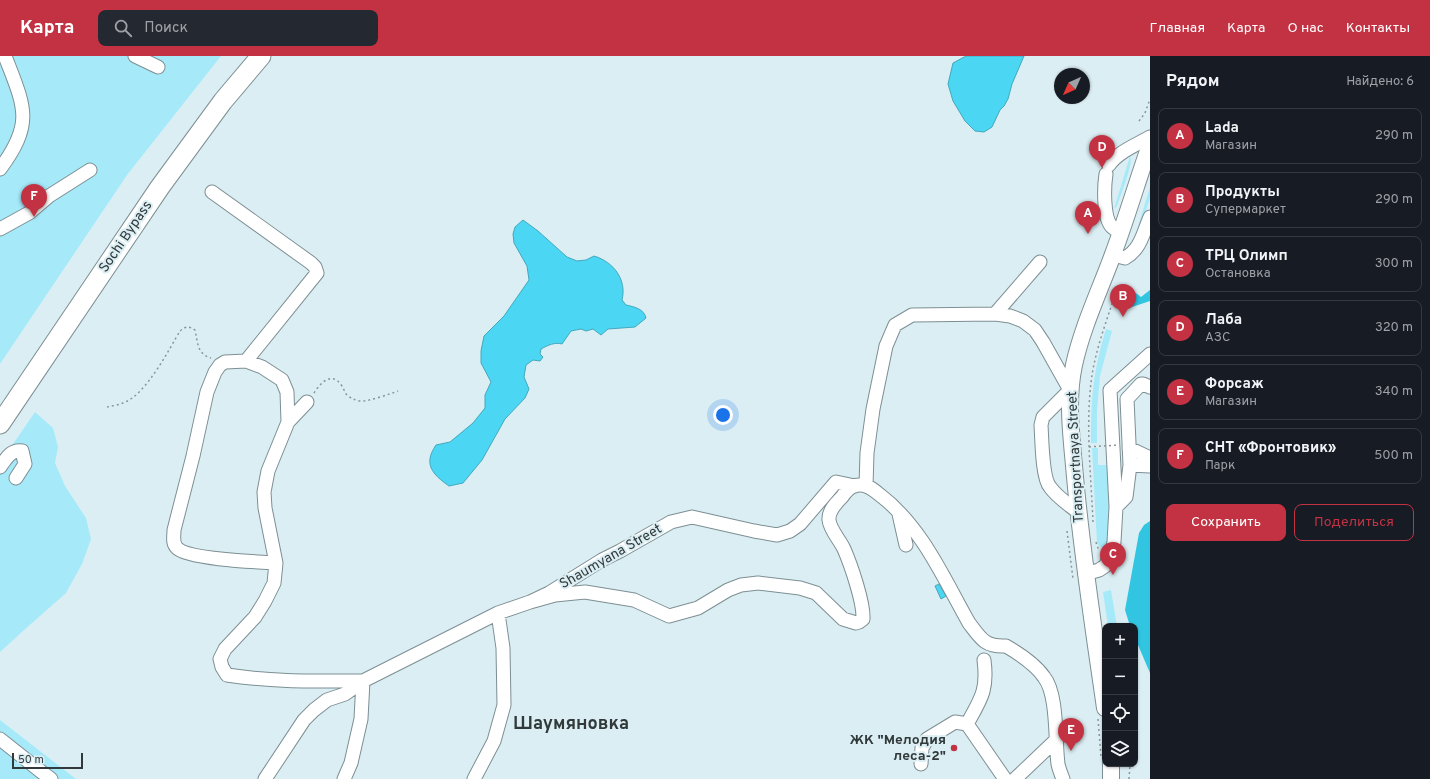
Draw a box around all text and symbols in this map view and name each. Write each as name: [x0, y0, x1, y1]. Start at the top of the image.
search box: [98, 10, 378, 46]
text: Карта: [20, 16, 74, 40]
icon: search: [112, 17, 134, 39]
text: Поиск: [144, 19, 188, 38]
text: Главная: [1150, 20, 1205, 37]
text: Карта: [1227, 20, 1265, 37]
text: О нас: [1287, 20, 1324, 37]
text: Контакты: [1346, 20, 1410, 37]
north arrow: [1054, 68, 1090, 104]
text: Рядом: [1166, 71, 1219, 93]
text: Найдено: 6: [1346, 74, 1414, 90]
text: Lada: [1205, 119, 1239, 138]
text: A: [1175, 128, 1185, 144]
text: 290 m: [1375, 128, 1413, 144]
pin: D: [1089, 135, 1115, 168]
text: Магазин: [1205, 138, 1257, 154]
text: Продукты: [1205, 183, 1280, 202]
pin: F: [21, 184, 47, 217]
text: B: [1176, 192, 1184, 208]
text: 290 m: [1375, 192, 1413, 208]
street label: Sochi Bypass: [96, 198, 156, 276]
pin: A: [1075, 201, 1101, 234]
text: Супермаркет: [1205, 202, 1286, 218]
text: ТРЦ Олимп: [1205, 247, 1288, 266]
text: C: [1176, 256, 1184, 272]
text: 300 m: [1375, 256, 1413, 272]
text: Остановка: [1205, 266, 1271, 282]
pin: B: [1110, 284, 1136, 317]
text: Лаба: [1205, 311, 1242, 330]
text: D: [1175, 320, 1185, 336]
text: 320 m: [1375, 320, 1413, 336]
text: АЗС: [1205, 330, 1230, 346]
text: Форсаж: [1205, 375, 1264, 394]
text: E: [1176, 384, 1184, 400]
text: 340 m: [1375, 384, 1413, 400]
street label: Transportnaya Street: [1064, 391, 1088, 523]
text: Магазин: [1205, 394, 1257, 410]
your location: [713, 405, 733, 425]
text: СНТ «Фронтовик»: [1205, 439, 1336, 458]
text: F: [1176, 448, 1184, 464]
text: 500 m: [1374, 448, 1413, 464]
text: Парк: [1205, 458, 1235, 474]
button: Сохранить: [1166, 504, 1286, 541]
button: Поделиться: [1294, 504, 1414, 541]
street label: Shaumyana Street: [557, 521, 665, 593]
pin: C: [1100, 542, 1126, 575]
map controls: [1102, 623, 1138, 767]
button: +: [1102, 623, 1138, 659]
button: −: [1102, 659, 1138, 695]
button: locate: [1102, 695, 1138, 731]
district label: Шаумяновка: [513, 713, 629, 736]
pin: E: [1058, 718, 1084, 751]
button: layers: [1102, 731, 1138, 767]
place label: ЖК "Мелодия леса-2": [850, 732, 946, 765]
marker: ЖК "Мелодия леса-2": [949, 743, 959, 753]
scale bar: [12, 751, 83, 770]
text: 50 m: [18, 753, 44, 767]

